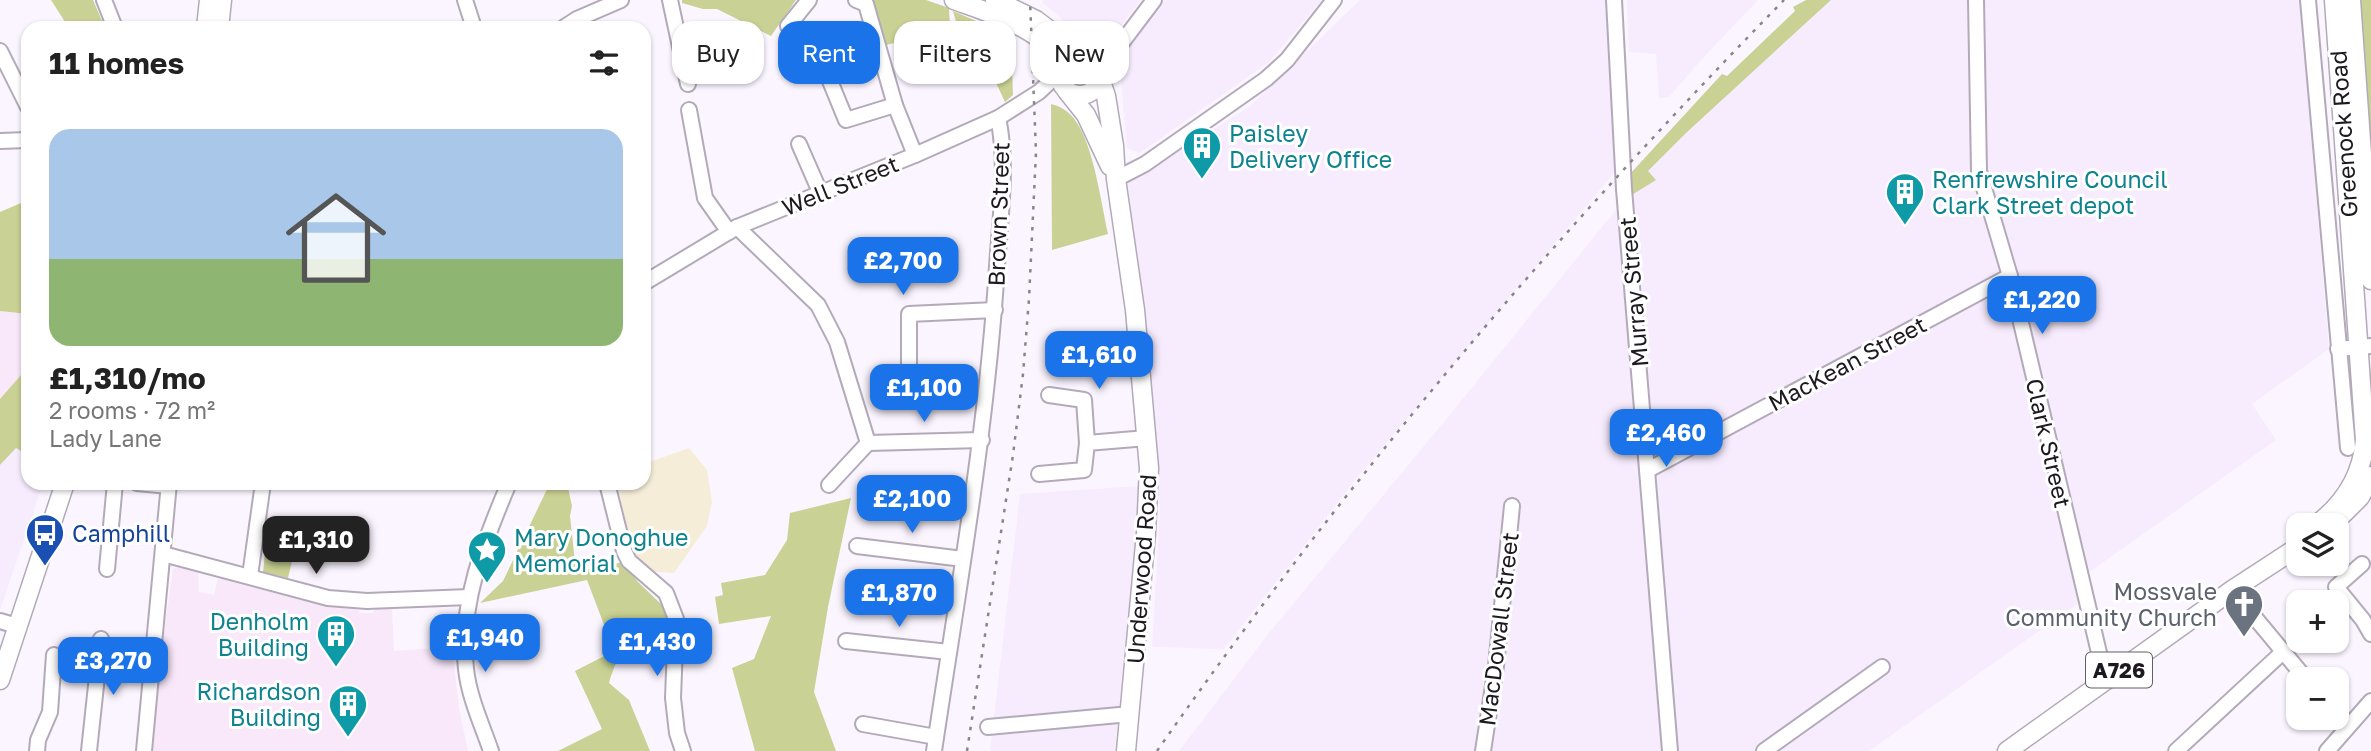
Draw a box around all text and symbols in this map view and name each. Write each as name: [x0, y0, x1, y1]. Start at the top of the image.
chip: Buy: [672, 21, 764, 84]
chip: Rent: [778, 21, 880, 84]
chip: Filters: [894, 21, 1016, 84]
chip: New: [1030, 21, 1129, 84]
icon: filters: [585, 44, 623, 82]
text: 11 homes: [49, 45, 184, 81]
street label: Greenock Road: [2323, 50, 2363, 218]
place label: Paisley Delivery Office: [1229, 119, 1392, 173]
building icon: Paisley Delivery Office: [1181, 125, 1223, 180]
street label: Brown Street: [981, 141, 1015, 287]
street label: Well Street: [778, 149, 902, 221]
place label: Renfrewshire Council Clark Street depot: [1932, 165, 2168, 219]
building icon: Renfrewshire Council Clark Street depot: [1884, 171, 1926, 226]
icon: home: [273, 175, 399, 301]
street label: Murray Street: [1612, 216, 1654, 368]
pin: £2,700: [846, 238, 960, 297]
text: £2,700: [863, 246, 943, 274]
pin: £1,220: [1985, 276, 2099, 336]
text: £1,220: [2003, 285, 2081, 313]
street label: MacKean Street: [1763, 310, 1931, 416]
pin: £1,610: [1042, 332, 1156, 391]
text: £1,610: [1061, 340, 1137, 368]
text: £1,310/mo: [49, 360, 206, 396]
pin: £1,100: [867, 364, 981, 424]
text: £1,100: [886, 373, 962, 401]
street label: Clark Street: [2021, 376, 2077, 510]
text: 2 rooms · 72 m²: [49, 396, 215, 424]
pin: £2,460: [1609, 410, 1723, 469]
text: £2,460: [1626, 418, 1706, 446]
text: Lady Lane: [49, 424, 162, 452]
street label: Underwood Road: [1120, 473, 1162, 665]
pin: £2,100: [855, 476, 969, 535]
text: £2,100: [873, 484, 951, 512]
bus stop icon: Camphill: [24, 512, 66, 567]
map controls: [2286, 513, 2349, 730]
button: layers: [2286, 513, 2349, 576]
pin: £1,310: [259, 516, 373, 576]
place label: Camphill: [72, 519, 170, 547]
place label: Mary Donoghue Memorial: [514, 523, 688, 577]
text: £1,310: [278, 525, 354, 553]
place icon: Mary Donoghue Memorial: [466, 529, 508, 584]
street label: MacDowall Street: [1472, 531, 1524, 727]
pin: £1,870: [842, 570, 956, 629]
place label: Mossvale Community Church: [2005, 577, 2217, 631]
text: £1,870: [861, 578, 937, 606]
church icon: Mossvale Community Church: [2223, 583, 2265, 638]
button: +: [2286, 590, 2349, 653]
place label: Denholm Building: [210, 607, 309, 661]
building icon: Denholm Building: [315, 613, 357, 668]
pin: £1,940: [428, 614, 542, 674]
pin: £1,430: [600, 618, 714, 678]
text: £1,940: [446, 623, 524, 651]
text: £1,430: [618, 627, 696, 655]
pin: £3,270: [56, 638, 170, 697]
text: £3,270: [74, 646, 152, 674]
road number: A726: [2086, 652, 2152, 688]
button: −: [2286, 667, 2349, 730]
place label: Richardson Building: [197, 677, 321, 731]
building icon: Richardson Building: [327, 683, 369, 738]

